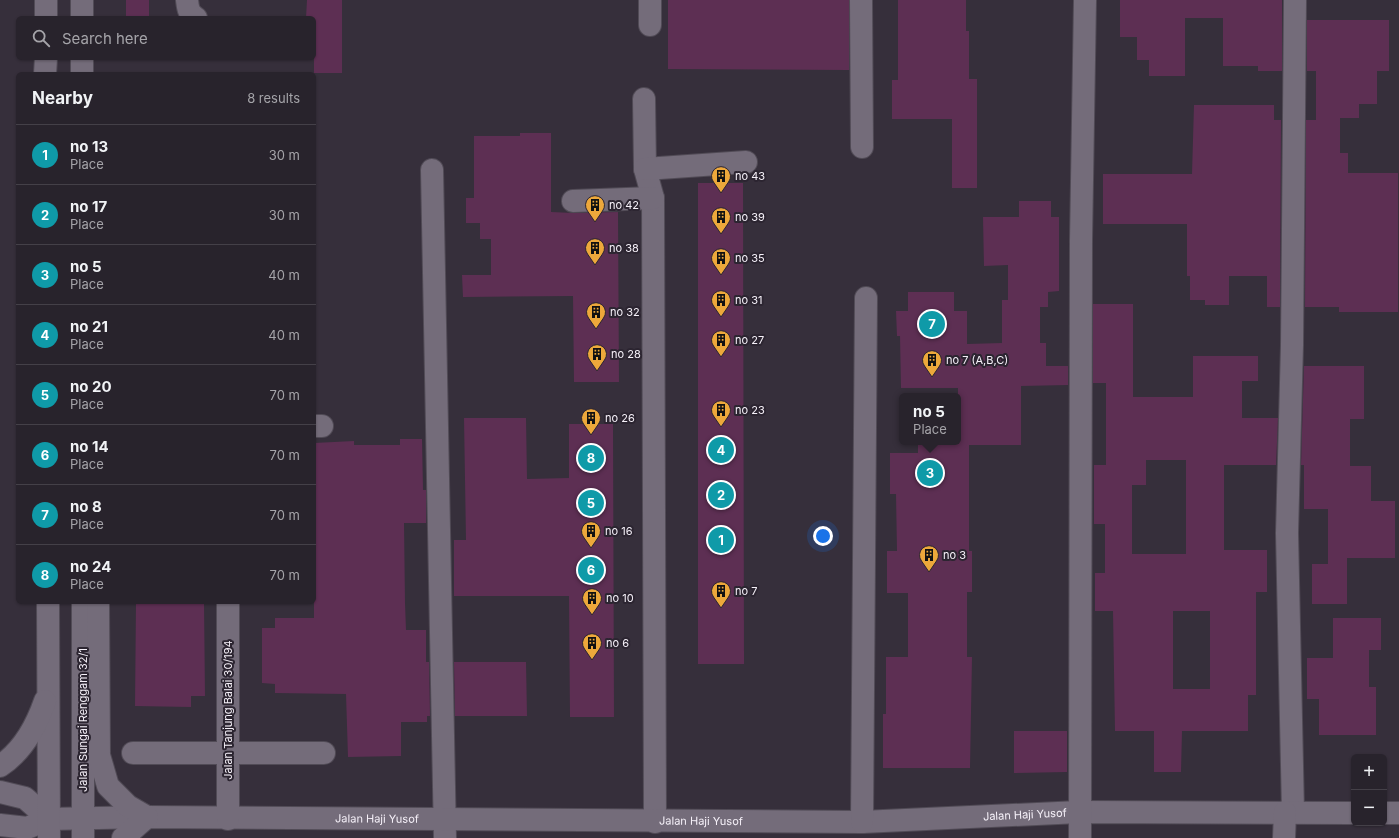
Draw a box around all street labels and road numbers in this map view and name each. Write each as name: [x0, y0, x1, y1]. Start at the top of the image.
street label: Jalan Tanjung Balai 30/194: [221, 640, 235, 780]
street label: Jalan Sungai Renggam 32/1: [76, 648, 90, 792]
street label: Jalan Haji Yusof: [983, 806, 1067, 823]
street label: Jalan Haji Yusof: [335, 811, 419, 826]
street label: Jalan Haji Yusof: [659, 814, 743, 828]

